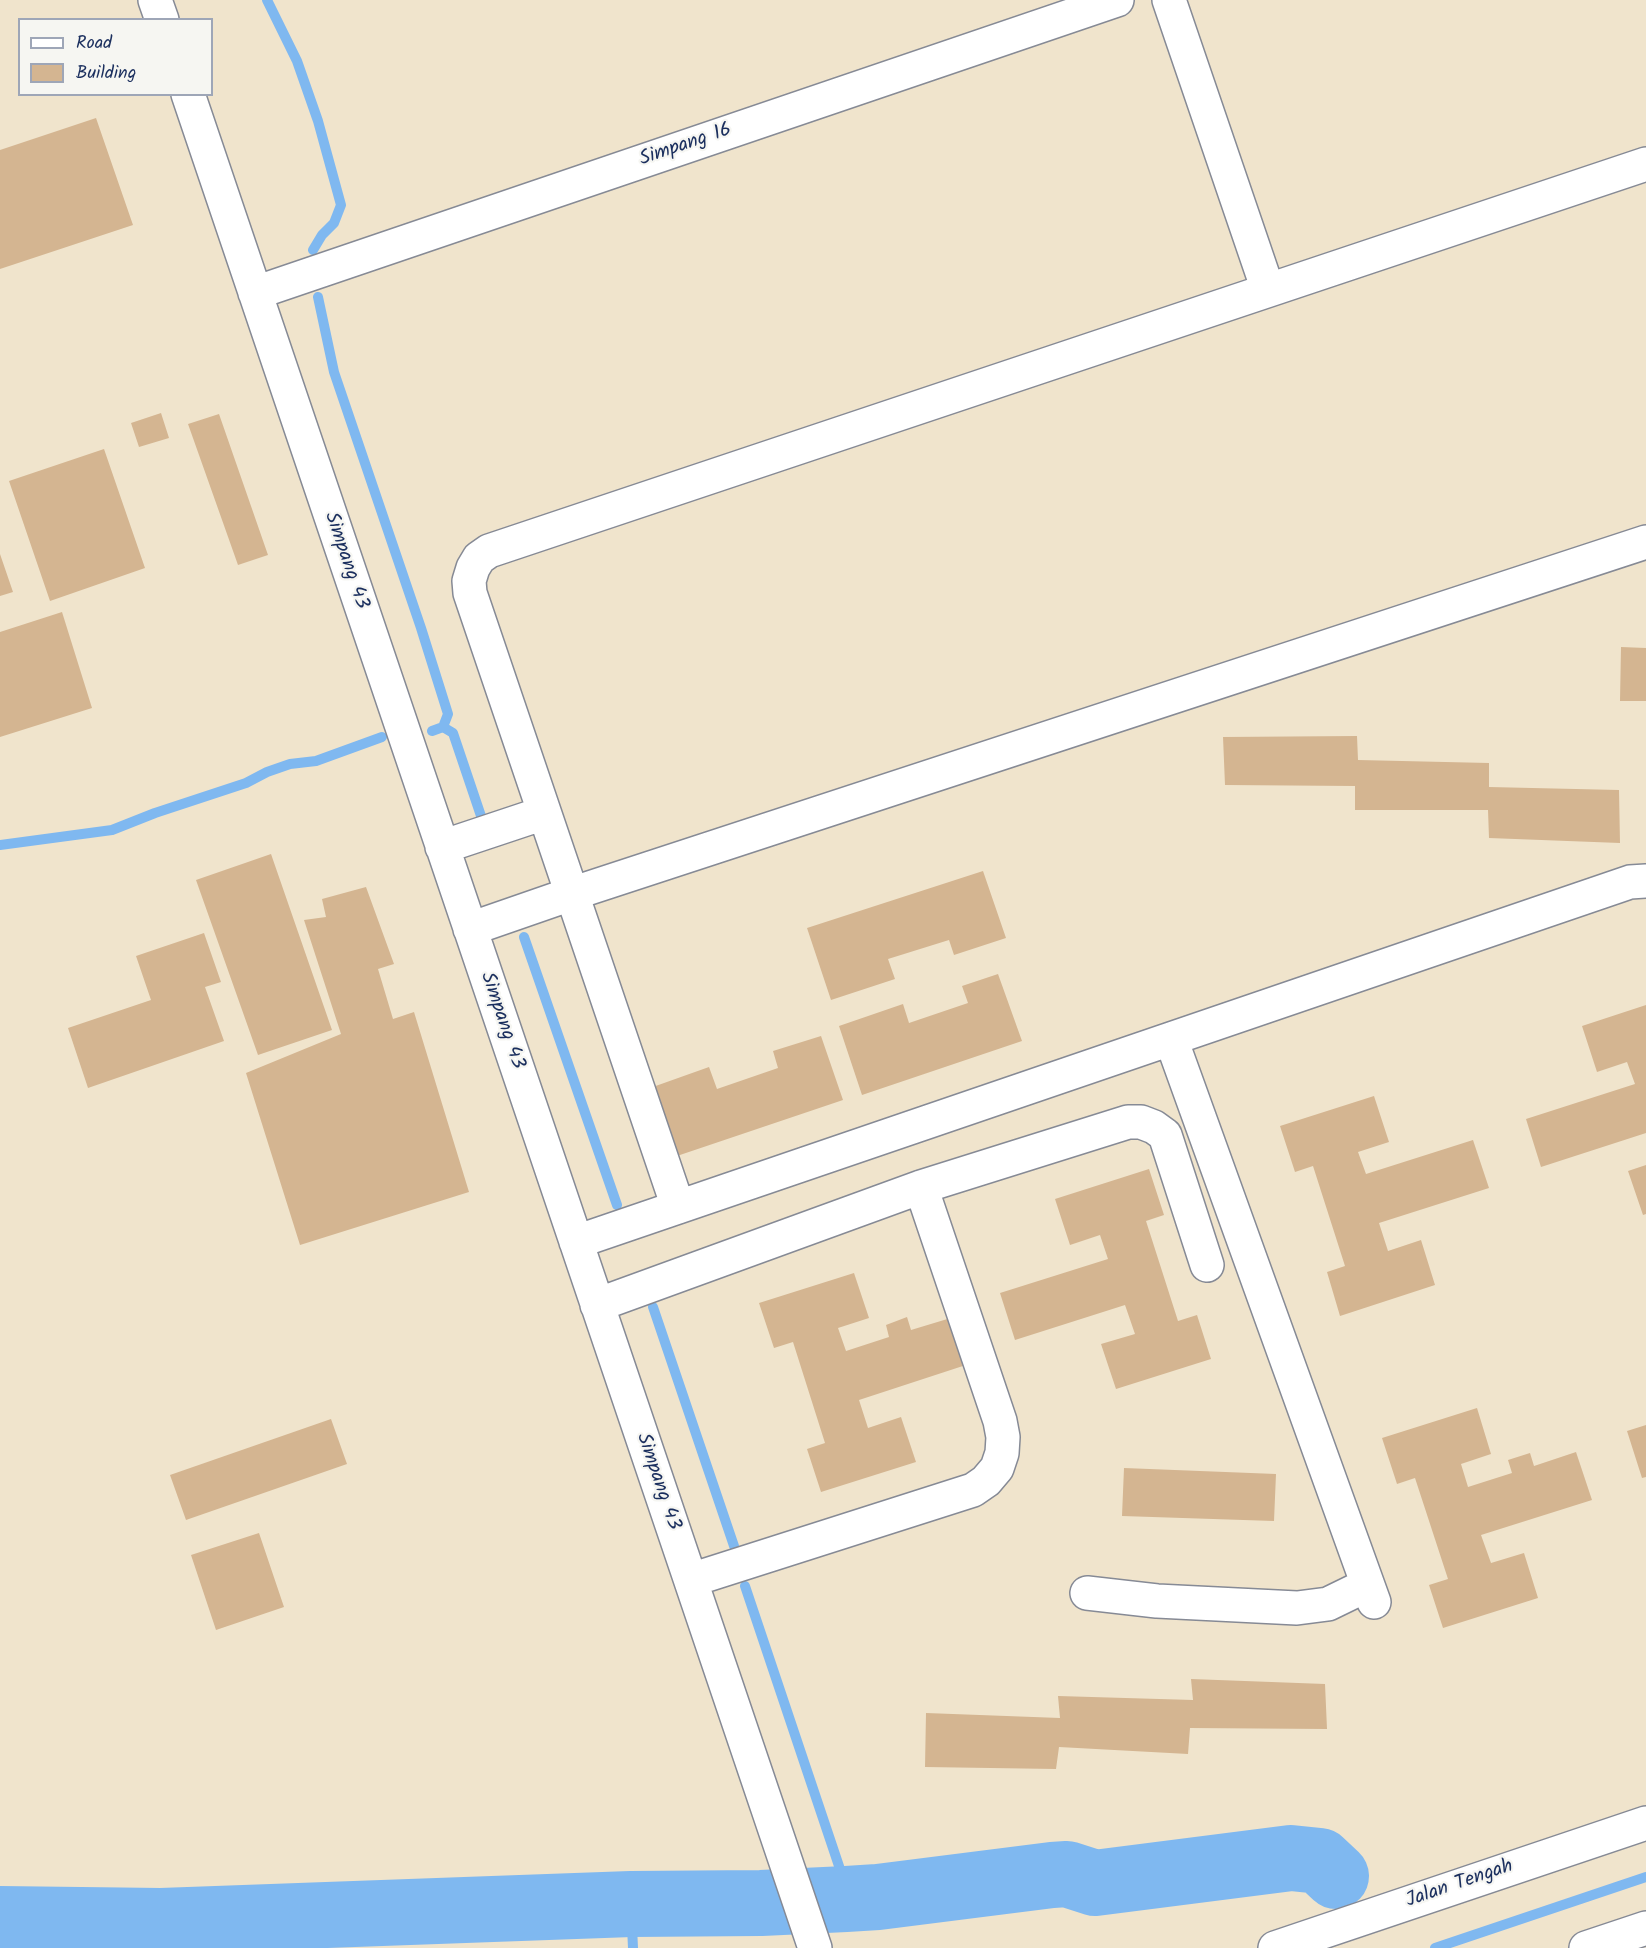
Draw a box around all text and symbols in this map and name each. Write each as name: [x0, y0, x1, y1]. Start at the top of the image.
legend: [18, 18, 213, 96]
text: Road: [76, 29, 112, 58]
text: Building: [76, 59, 136, 88]
street label: Simpang 16: [637, 119, 735, 173]
street label: Simpang 43: [317, 509, 373, 613]
street label: Simpang 43: [473, 969, 529, 1073]
street label: Simpang 43: [629, 1430, 685, 1534]
street label: Jalan Tengah: [1403, 1855, 1517, 1915]

